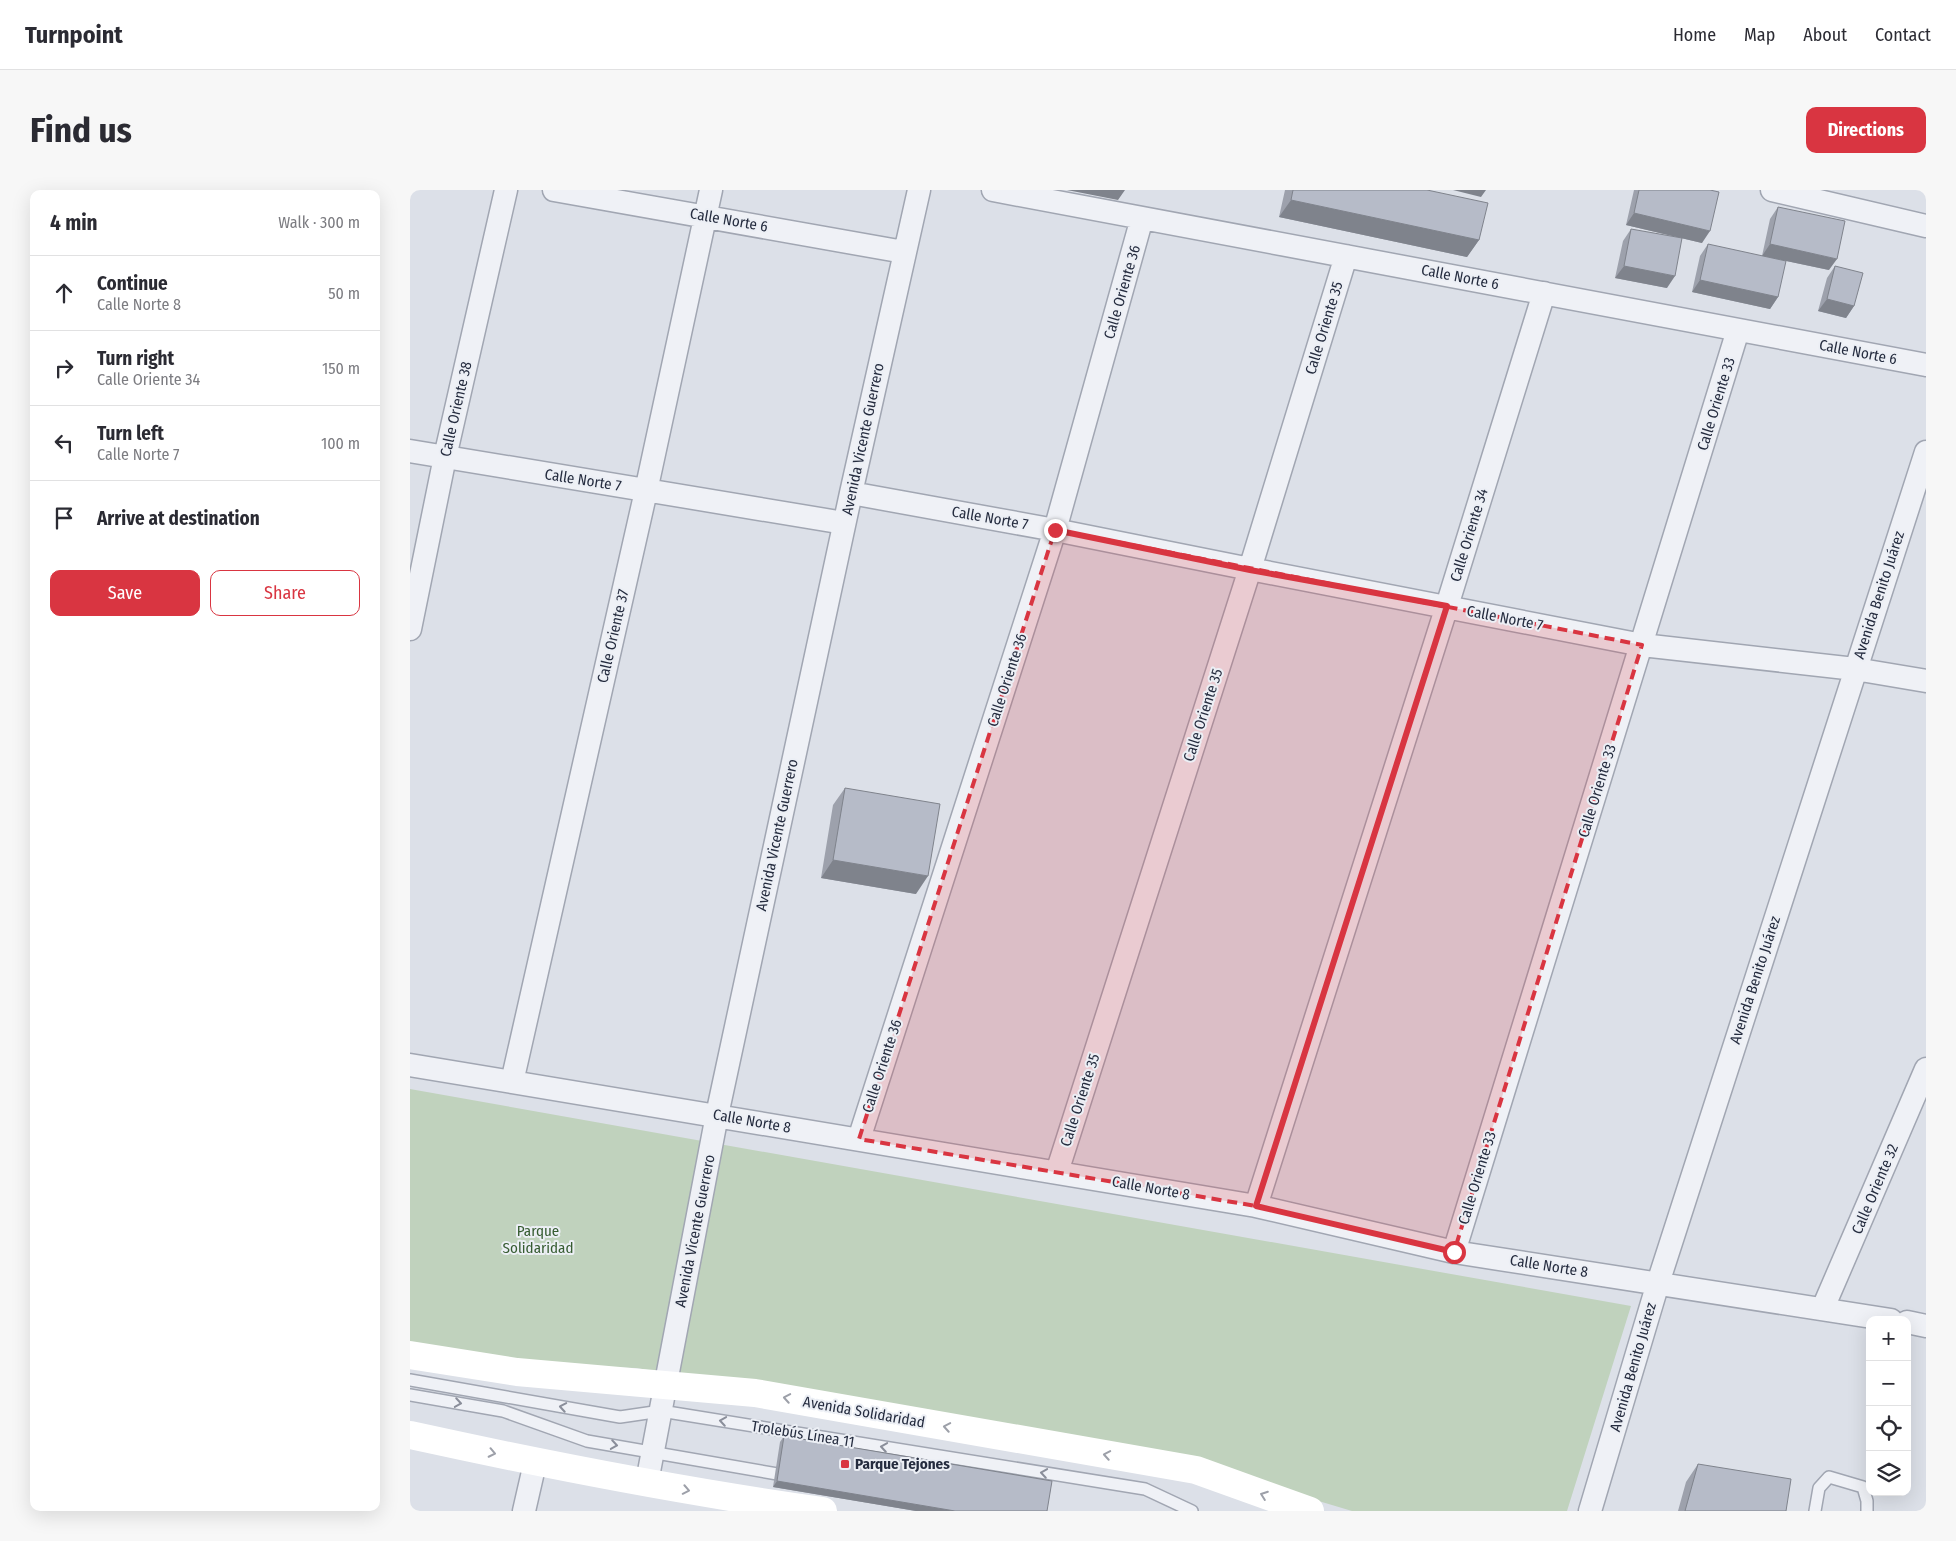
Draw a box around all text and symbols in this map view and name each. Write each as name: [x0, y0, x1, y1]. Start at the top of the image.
text: Turnpoint: [25, 21, 123, 49]
text: Home: [1673, 24, 1716, 46]
text: Map: [1744, 24, 1775, 46]
text: About: [1803, 24, 1847, 46]
text: Contact: [1875, 24, 1931, 46]
button: Directions: [1806, 107, 1926, 153]
text: Find us: [30, 109, 132, 151]
street label: Calle Norte 6: [689, 204, 769, 236]
text: 4 min: [50, 210, 98, 236]
text: Walk · 300 m: [278, 213, 360, 232]
street label: Calle Oriente 36: [1100, 243, 1144, 341]
street label: Calle Norte 6: [1420, 261, 1500, 293]
text: Continue: [97, 272, 168, 295]
icon: ahead: [50, 279, 78, 307]
street label: Calle Oriente 35: [1301, 279, 1347, 377]
text: 50 m: [328, 284, 360, 303]
text: Calle Norte 8: [97, 295, 181, 314]
street label: Calle Norte 6: [1818, 336, 1898, 368]
text: Turn right: [97, 347, 174, 370]
icon: right: [50, 354, 78, 382]
street label: Calle Oriente 33: [1693, 355, 1739, 453]
text: 150 m: [322, 359, 360, 378]
street label: Calle Oriente 38: [436, 360, 476, 458]
street label: Avenida Vicente Guerrero: [838, 361, 888, 517]
text: Calle Oriente 34: [97, 370, 200, 389]
text: Turn left: [97, 422, 164, 445]
icon: left: [50, 429, 78, 457]
text: 100 m: [321, 434, 360, 453]
text: Calle Norte 7: [97, 445, 180, 464]
street label: Calle Norte 7: [543, 465, 623, 495]
street label: Calle Oriente 34: [1446, 486, 1492, 584]
street label: Calle Norte 7: [950, 502, 1030, 534]
icon: arrive: [50, 504, 78, 532]
text: Arrive at destination: [97, 507, 260, 530]
route end: [1044, 519, 1067, 542]
street label: Avenida Benito Juárez: [1850, 529, 1908, 661]
button: Save: [50, 570, 200, 616]
button: Share: [210, 570, 360, 616]
street label: Calle Oriente 37: [593, 587, 633, 685]
street label: Calle Norte 7: [1465, 602, 1545, 634]
street label: Calle Oriente 36: [983, 631, 1031, 729]
street label: Calle Oriente 35: [1180, 666, 1226, 764]
street label: Calle Oriente 33: [1574, 742, 1620, 840]
street label: Avenida Vicente Guerrero: [752, 757, 802, 913]
street label: Avenida Benito Juárez: [1726, 914, 1784, 1046]
street label: Calle Oriente 36: [858, 1017, 906, 1115]
street label: Calle Oriente 35: [1057, 1051, 1103, 1149]
street label: Calle Norte 8: [712, 1105, 792, 1137]
street label: Calle Oriente 33: [1454, 1129, 1500, 1227]
street label: Calle Oriente 32: [1848, 1141, 1902, 1237]
street label: Avenida Vicente Guerrero: [671, 1153, 719, 1309]
street label: Calle Norte 8: [1111, 1172, 1191, 1204]
park label: Parque Solidaridad: [503, 1222, 573, 1257]
route start: [1443, 1241, 1466, 1264]
street label: Calle Norte 8: [1509, 1251, 1589, 1281]
street label: Avenida Benito Juárez: [1606, 1300, 1660, 1434]
map controls: [1866, 1316, 1911, 1496]
button: +: [1866, 1316, 1911, 1361]
button: −: [1866, 1361, 1911, 1406]
street label: Avenida Solidaridad: [802, 1392, 926, 1432]
one-way arrow: [783, 1394, 792, 1404]
one-way arrow: [454, 1398, 462, 1408]
one-way arrow: [559, 1403, 567, 1413]
button: locate: [1866, 1406, 1911, 1451]
one-way arrow: [719, 1416, 727, 1427]
street label: Trolebús Línea 11: [750, 1417, 856, 1451]
one-way arrow: [943, 1422, 952, 1432]
one-way arrow: [610, 1440, 619, 1450]
one-way arrow: [879, 1442, 888, 1452]
one-way arrow: [487, 1447, 496, 1458]
one-way arrow: [1103, 1450, 1112, 1460]
button: layers: [1866, 1451, 1911, 1496]
place label: Parque Tejones: [855, 1455, 950, 1473]
marker: Parque Tejones: [839, 1458, 851, 1470]
one-way arrow: [1040, 1468, 1049, 1478]
one-way arrow: [681, 1484, 690, 1494]
one-way arrow: [1261, 1491, 1269, 1501]

